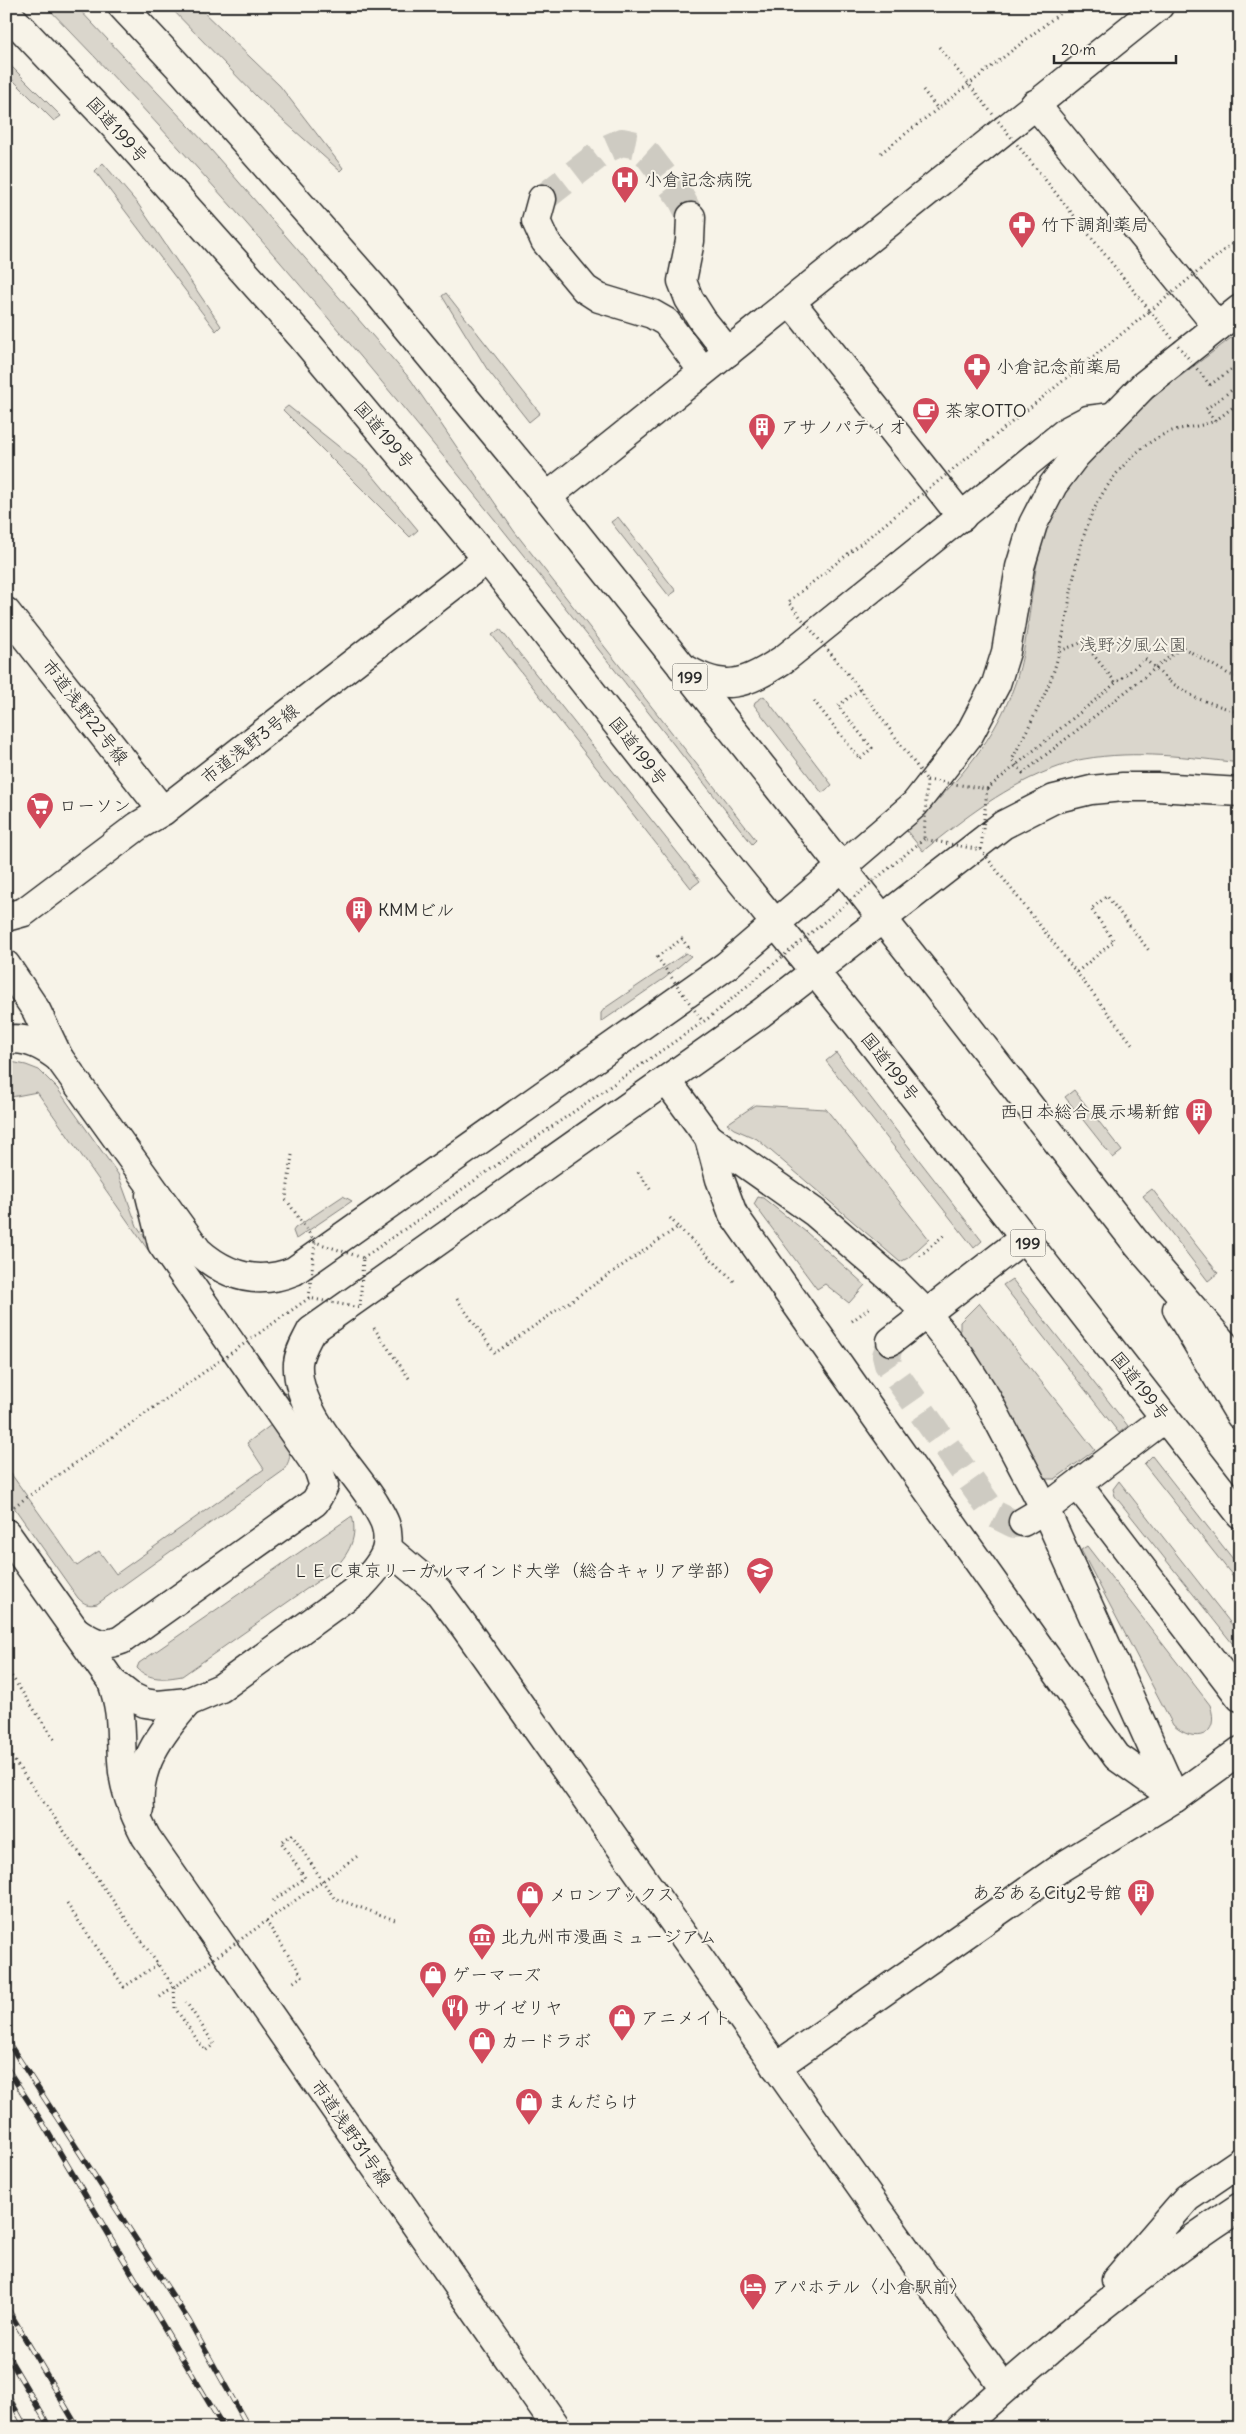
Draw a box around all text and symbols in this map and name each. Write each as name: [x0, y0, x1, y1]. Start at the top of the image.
scale bar: [1054, 32, 1176, 64]
text: 20 m: [1061, 40, 1096, 59]
street label: 国道199号: [81, 92, 153, 168]
hospital icon: 小倉記念病院: [610, 165, 640, 204]
place label: 小倉記念病院: [644, 168, 752, 191]
pharmacy icon: 竹下調剤薬局: [1007, 210, 1037, 249]
place label: 竹下調剤薬局: [1041, 213, 1149, 236]
pharmacy icon: 小倉記念前薬局: [962, 352, 992, 391]
place label: 小倉記念前薬局: [996, 355, 1122, 378]
street label: 国道199号: [349, 396, 420, 473]
cafe icon: 茶家OTTO: [911, 396, 941, 435]
place label: 茶家OTTO: [945, 399, 1027, 422]
building icon: アサノパティオ: [747, 412, 777, 451]
place label: アサノパティオ: [781, 415, 906, 438]
park label: 浅野汐風公園: [1079, 633, 1187, 656]
street label: 市道浅野22号線: [37, 654, 134, 769]
road number: 199: [672, 664, 708, 690]
street label: 市道浅野3号線: [196, 698, 303, 789]
street label: 国道199号: [604, 711, 673, 790]
supermarket icon: ローソン: [25, 791, 55, 830]
place label: ローソン: [59, 794, 131, 817]
building icon: KMMビル: [344, 895, 374, 934]
place label: KMMビル: [378, 898, 454, 921]
street label: 国道199号: [856, 1027, 925, 1106]
building icon: 西日本総合展示場新館: [1184, 1097, 1214, 1136]
place label: 西日本総合展示場新館: [1000, 1100, 1180, 1123]
road number: 199: [1010, 1230, 1046, 1256]
street label: 国道199号: [1106, 1346, 1175, 1425]
school or university icon: ＬＥＣ東京リーガルマインド大学（総合キャリア学部）: [745, 1556, 775, 1595]
place label: ＬＥＣ東京リーガルマインド大学（総合キャリア学部）: [292, 1559, 741, 1582]
building icon: あるあるCity2号館: [1126, 1878, 1156, 1917]
shop icon: メロンブックス: [515, 1880, 545, 1919]
place label: あるあるCity2号館: [972, 1881, 1122, 1904]
place label: メロンブックス: [549, 1883, 675, 1906]
museum icon: 北九州市漫画ミュージアム: [467, 1922, 497, 1961]
place label: 北九州市漫画ミュージアム: [501, 1925, 717, 1948]
shop icon: ゲーマーズ: [418, 1960, 448, 1999]
place label: ゲーマーズ: [452, 1963, 541, 1986]
restaurant icon: サイゼリヤ: [440, 1993, 470, 2032]
place label: サイゼリヤ: [474, 1996, 563, 2019]
shop icon: アニメイト: [607, 2003, 637, 2042]
place label: アニメイト: [641, 2006, 731, 2029]
shop icon: カードラボ: [467, 2026, 497, 2065]
place label: カードラボ: [501, 2029, 591, 2052]
street label: 市道浅野31号線: [306, 2075, 397, 2191]
shop icon: まんだらけ: [514, 2087, 544, 2126]
place label: まんだらけ: [548, 2090, 638, 2113]
hotel icon: アパホテル〈小倉駅前〉: [738, 2272, 768, 2311]
place label: アパホテル〈小倉駅前〉: [772, 2275, 968, 2298]

